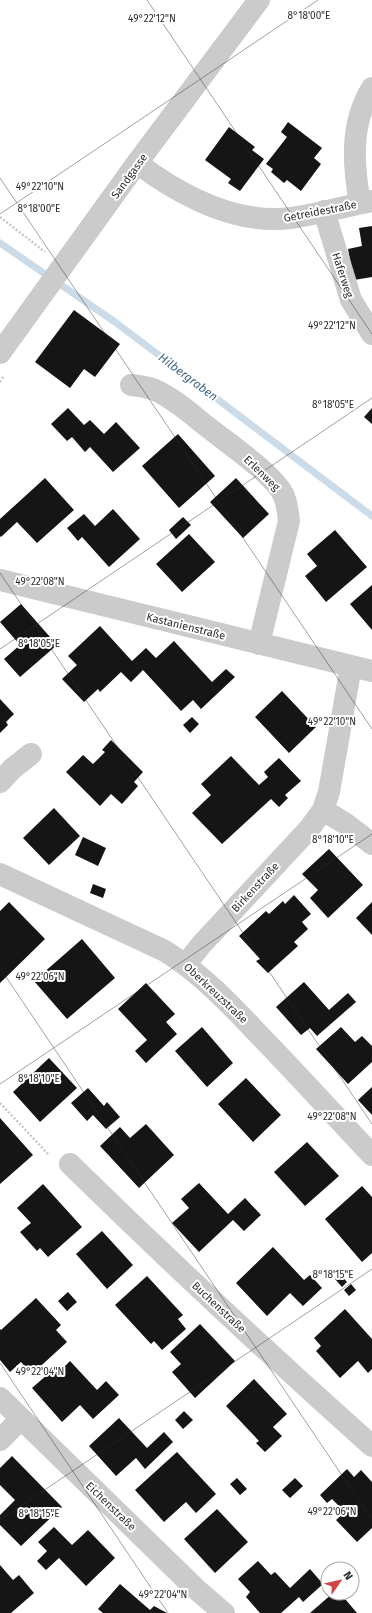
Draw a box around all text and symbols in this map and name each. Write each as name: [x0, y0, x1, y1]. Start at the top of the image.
text: 8°18'00"E: [288, 10, 330, 22]
text: 49°22'12"N: [128, 13, 176, 25]
street label: Sandgasse: [109, 151, 150, 201]
text: 49°22'10"N: [16, 181, 64, 193]
street label: Getreidestraße: [283, 198, 358, 225]
text: 8°18'00"E: [18, 203, 60, 215]
street label: Haferweg: [329, 251, 356, 300]
text: 49°22'12"N: [308, 320, 356, 332]
water label: Hilbergraben: [156, 350, 220, 404]
text: 8°18'05"E: [312, 399, 354, 411]
street label: Erlenweg: [241, 453, 283, 494]
text: 49°22'08"N: [15, 576, 65, 588]
street label: Kastanienstraße: [145, 610, 227, 643]
text: 8°18'05"E: [18, 638, 60, 650]
text: 49°22'10"N: [308, 716, 356, 728]
text: 8°18'10"E: [312, 834, 354, 846]
street label: Birkenstraße: [229, 860, 282, 915]
street label: Oberkreuzstraße: [181, 960, 250, 1026]
text: 49°22'06"N: [15, 971, 65, 983]
text: 8°18'10"E: [18, 1073, 60, 1085]
text: 49°22'08"N: [307, 1111, 357, 1123]
text: 8°18'15"E: [313, 1269, 354, 1281]
street label: Buchenstraße: [189, 1279, 248, 1336]
text: 49°22'04"N: [16, 1366, 64, 1378]
street label: Eichenstraße: [83, 1479, 138, 1533]
text: 49°22'06"N: [307, 1506, 357, 1518]
text: 8°18'15"E: [19, 1508, 60, 1520]
north arrow: [320, 1561, 360, 1601]
text: N: [340, 1569, 355, 1582]
text: 49°22'04"N: [139, 1589, 187, 1601]

